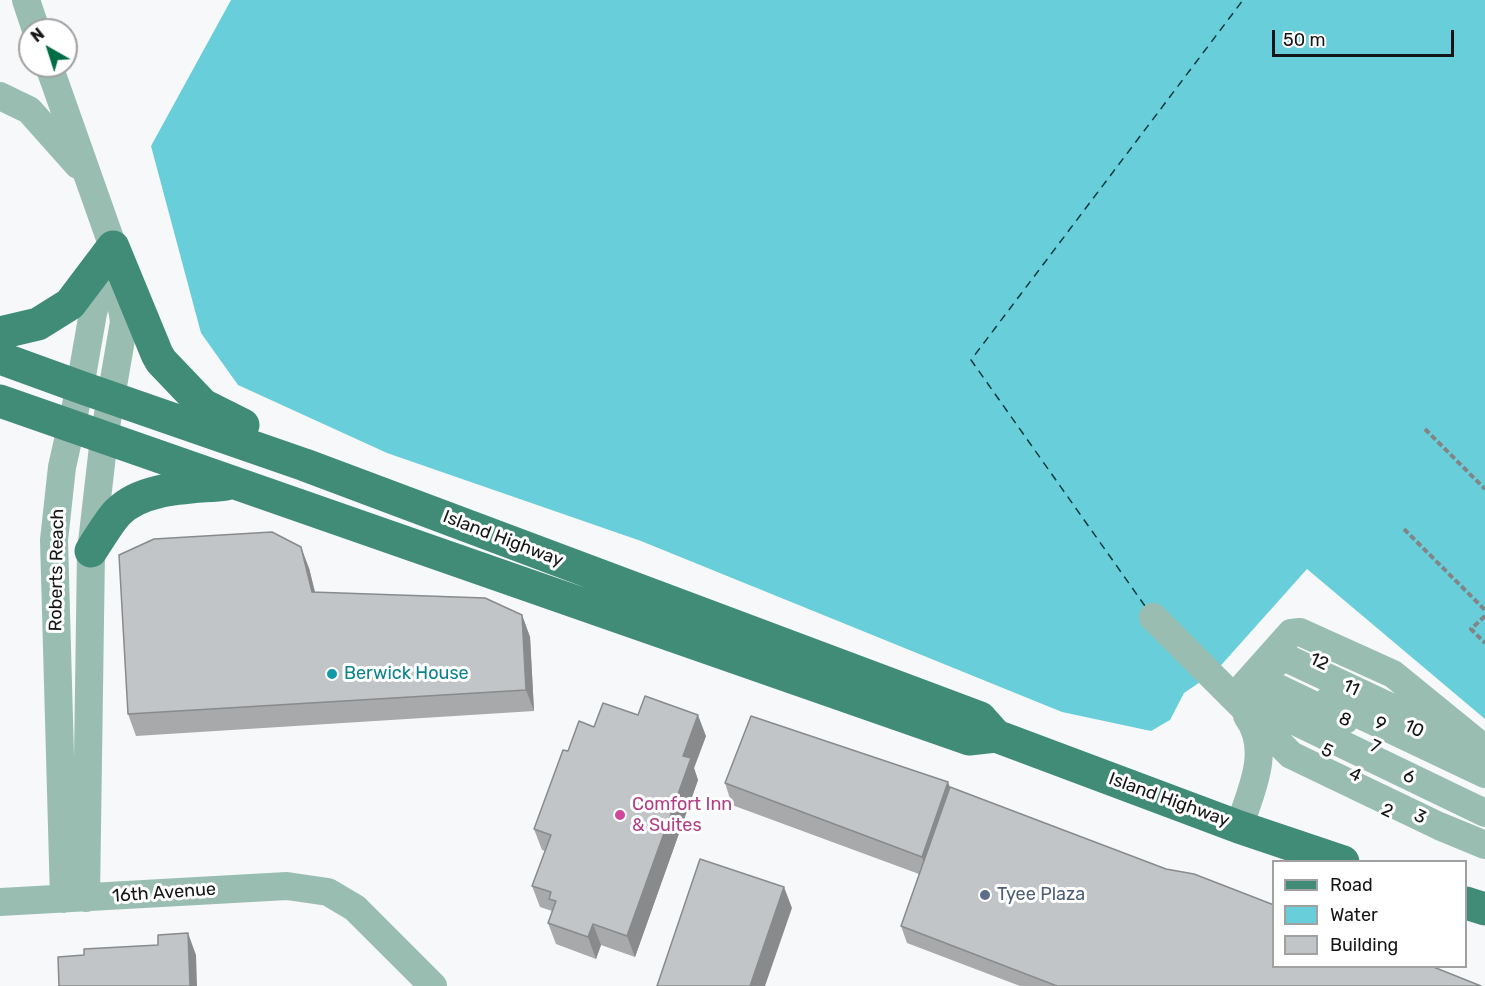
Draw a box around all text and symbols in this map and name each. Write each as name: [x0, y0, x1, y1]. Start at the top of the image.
north arrow: [18, 18, 78, 78]
scale bar: [1275, 18, 1456, 56]
text: N: [27, 24, 48, 46]
text: 50 m: [1283, 29, 1326, 51]
street label: Island Highway: [440, 506, 566, 572]
street label: Roberts Reach: [45, 508, 69, 632]
street label: 12: [1306, 648, 1332, 676]
place label: Berwick House: [344, 663, 469, 685]
marker: Berwick House: [325, 667, 339, 681]
street label: 11: [1339, 675, 1363, 701]
street label: 8: [1335, 708, 1355, 732]
street label: 9: [1370, 712, 1390, 736]
street label: 10: [1401, 715, 1427, 743]
street label: 7: [1366, 735, 1384, 759]
street label: 5: [1318, 739, 1336, 763]
street label: 4: [1345, 763, 1365, 787]
street label: 6: [1399, 765, 1419, 789]
street label: Island Highway: [1106, 768, 1232, 832]
place label: Comfort Inn & Suites: [632, 794, 732, 836]
street label: 2: [1378, 799, 1396, 823]
street label: 3: [1410, 805, 1430, 829]
marker: Comfort Inn & Suites: [613, 808, 627, 822]
legend: [1272, 860, 1467, 968]
text: Road: [1330, 874, 1373, 896]
street label: 16th Avenue: [111, 879, 217, 907]
place label: Tyee Plaza: [997, 884, 1085, 906]
marker: Tyee Plaza: [978, 888, 992, 902]
text: Water: [1330, 904, 1378, 926]
text: Building: [1330, 934, 1398, 956]

